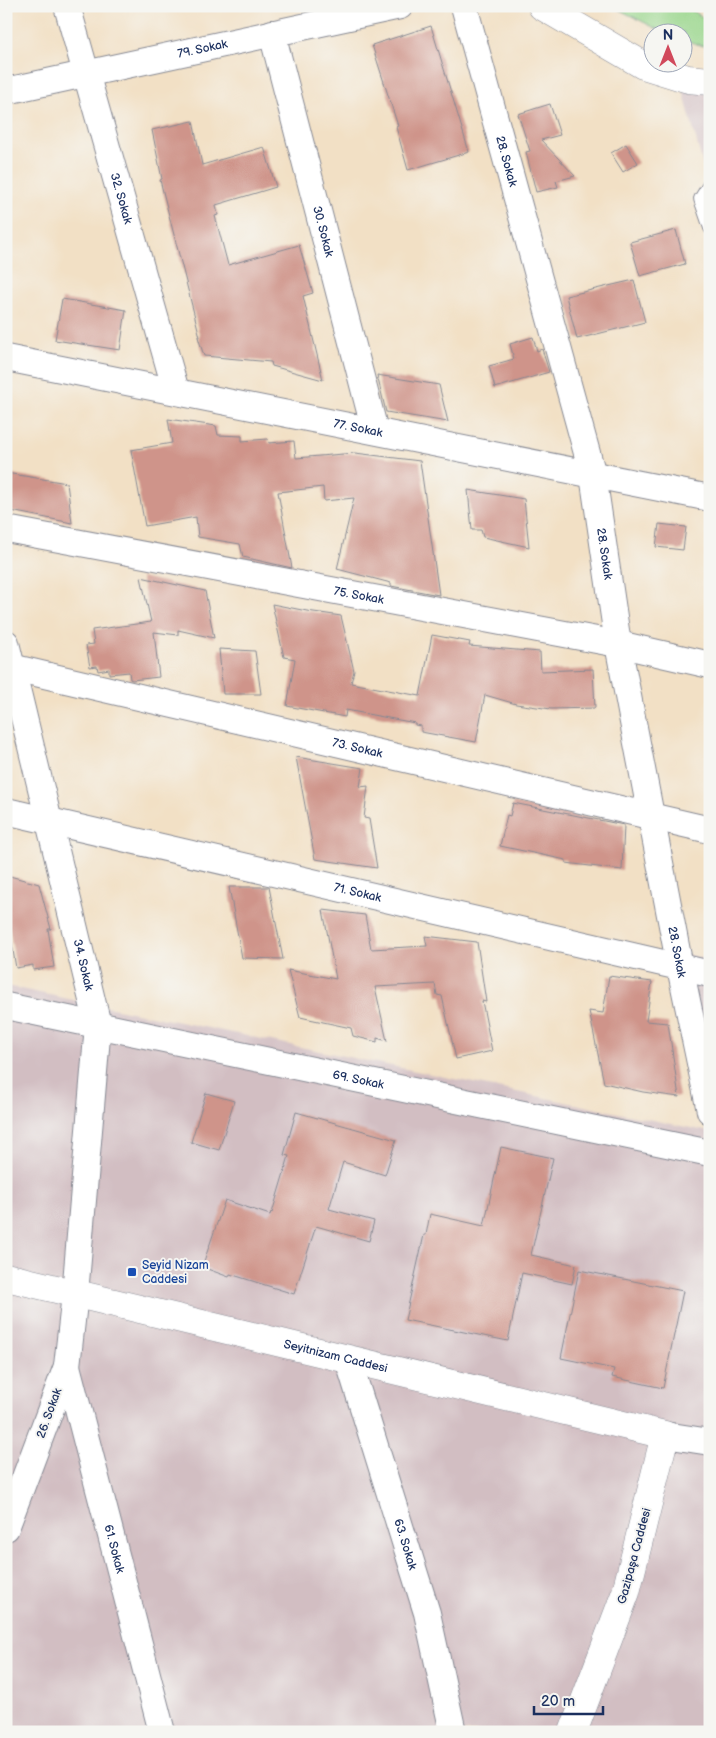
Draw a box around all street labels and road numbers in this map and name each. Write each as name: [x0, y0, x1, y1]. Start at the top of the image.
street label: 79. Sokak: [176, 36, 229, 62]
street label: 28. Sokak: [492, 134, 520, 188]
street label: 32. Sokak: [107, 171, 135, 226]
street label: 30. Sokak: [309, 204, 337, 259]
street label: 77. Sokak: [332, 416, 384, 441]
street label: 28. Sokak: [593, 527, 615, 581]
street label: 75. Sokak: [332, 584, 385, 608]
street label: 73. Sokak: [331, 735, 384, 762]
street label: 71. Sokak: [332, 880, 383, 906]
street label: 28. Sokak: [664, 925, 689, 979]
street label: 34. Sokak: [70, 938, 96, 992]
street label: 69. Sokak: [331, 1067, 385, 1093]
street label: Seyitnizam Caddesi: [282, 1337, 389, 1376]
street label: 26. Sokak: [33, 1386, 65, 1440]
street label: Gazipaşa Caddesi: [614, 1506, 655, 1606]
street label: 63. Sokak: [390, 1517, 420, 1572]
street label: 61. Sokak: [100, 1523, 128, 1575]

